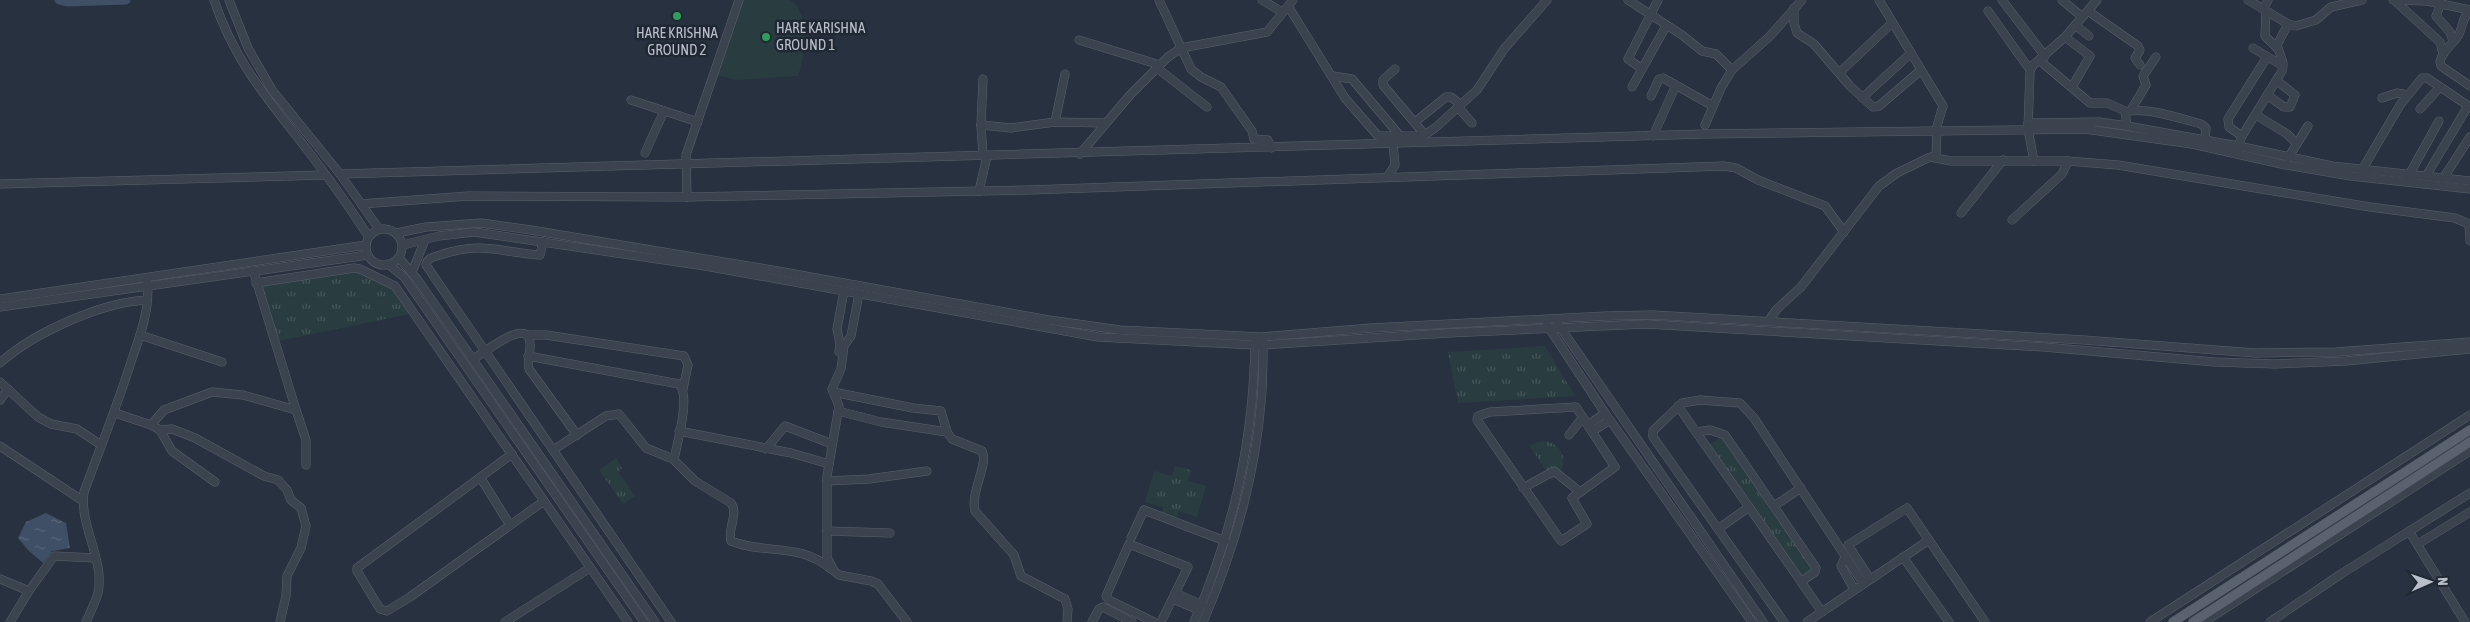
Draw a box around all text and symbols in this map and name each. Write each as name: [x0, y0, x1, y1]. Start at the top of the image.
marker: HARE KRISHNA GROUND 2: [671, 10, 683, 22]
place label: HARE KARISHNA GROUND 1: [776, 19, 866, 53]
place label: HARE KRISHNA GROUND 2: [636, 24, 719, 58]
marker: HARE KARISHNA GROUND 1: [760, 31, 772, 43]
north arrow: [2405, 557, 2455, 607]
text: N: [2435, 577, 2451, 586]

